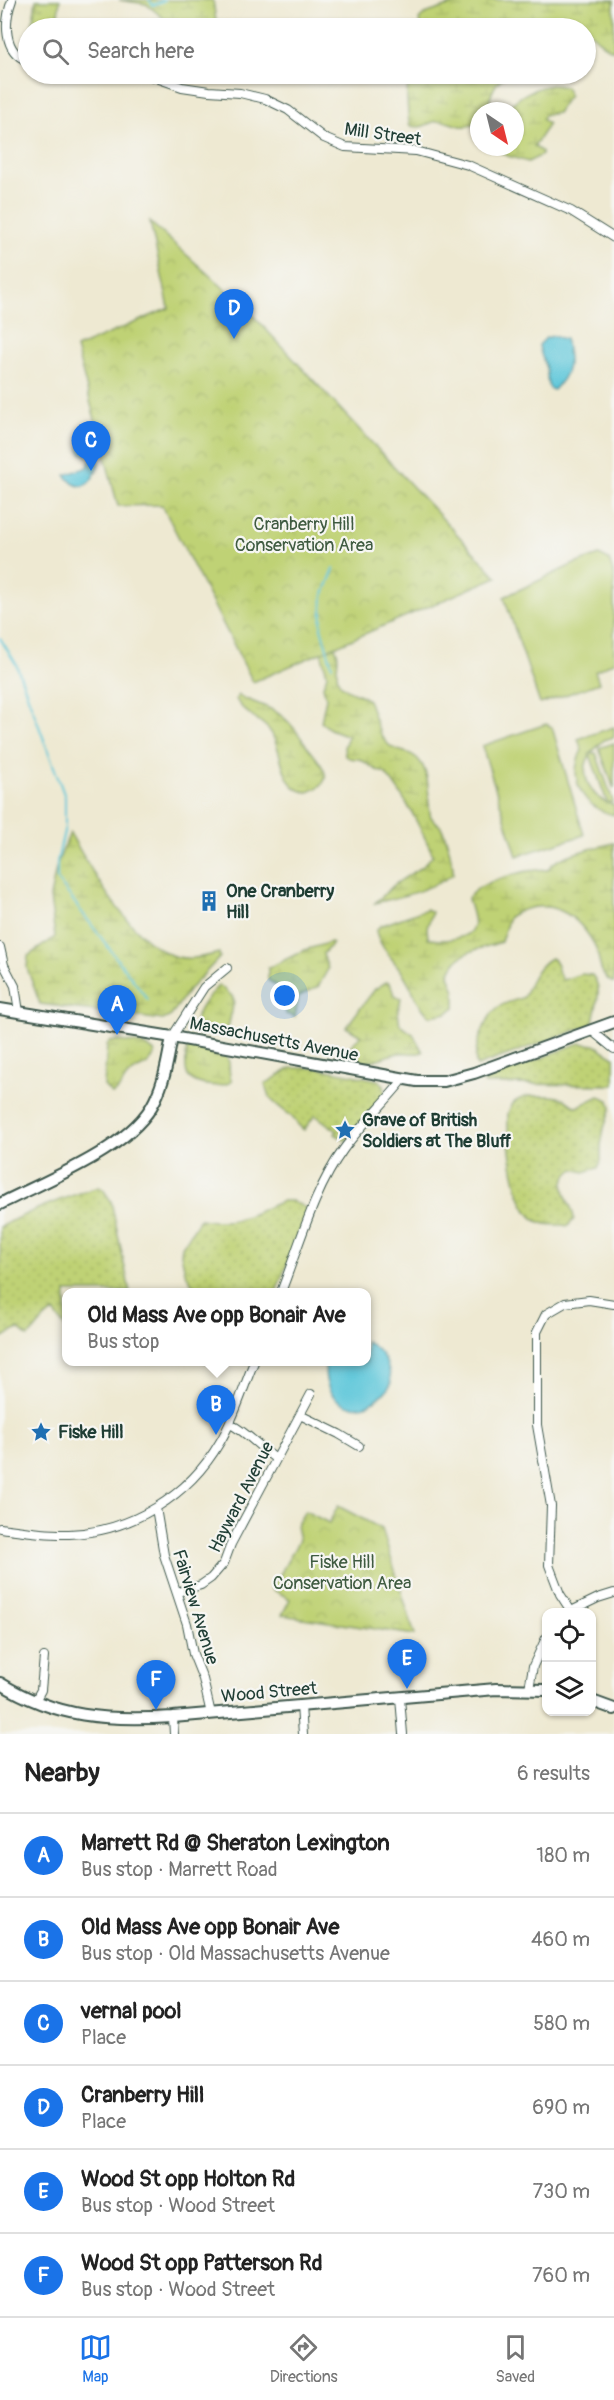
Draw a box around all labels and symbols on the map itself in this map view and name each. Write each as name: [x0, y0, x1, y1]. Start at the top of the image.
north arrow: [470, 102, 524, 156]
street label: Mill Street: [343, 118, 424, 151]
pin: D: [214, 290, 254, 339]
pin: C: [72, 422, 110, 471]
park label: Cranberry Hill Conservation Area: [235, 513, 373, 557]
place label: One Cranberry Hill: [226, 880, 335, 924]
building icon: One Cranberry Hill: [197, 889, 221, 913]
your location: [270, 981, 299, 1010]
pin: A: [98, 986, 136, 1035]
street label: Massachusetts Avenue: [188, 1012, 360, 1067]
place label: Grave of British Soldiers at The Bluff: [362, 1109, 511, 1153]
place icon: Grave of British Soldiers at The Bluff: [333, 1118, 357, 1142]
pin: B: [196, 1386, 236, 1435]
place icon: Fiske Hill: [29, 1420, 53, 1444]
place label: Fiske Hill: [58, 1421, 124, 1444]
street label: Hayward Avenue: [203, 1438, 279, 1557]
street label: Fairview Avenue: [167, 1547, 224, 1668]
park label: Fiske Hill Conservation Area: [273, 1551, 411, 1595]
pin: E: [388, 1640, 426, 1689]
pin: F: [136, 1660, 176, 1710]
street label: Wood Street: [220, 1677, 319, 1708]

